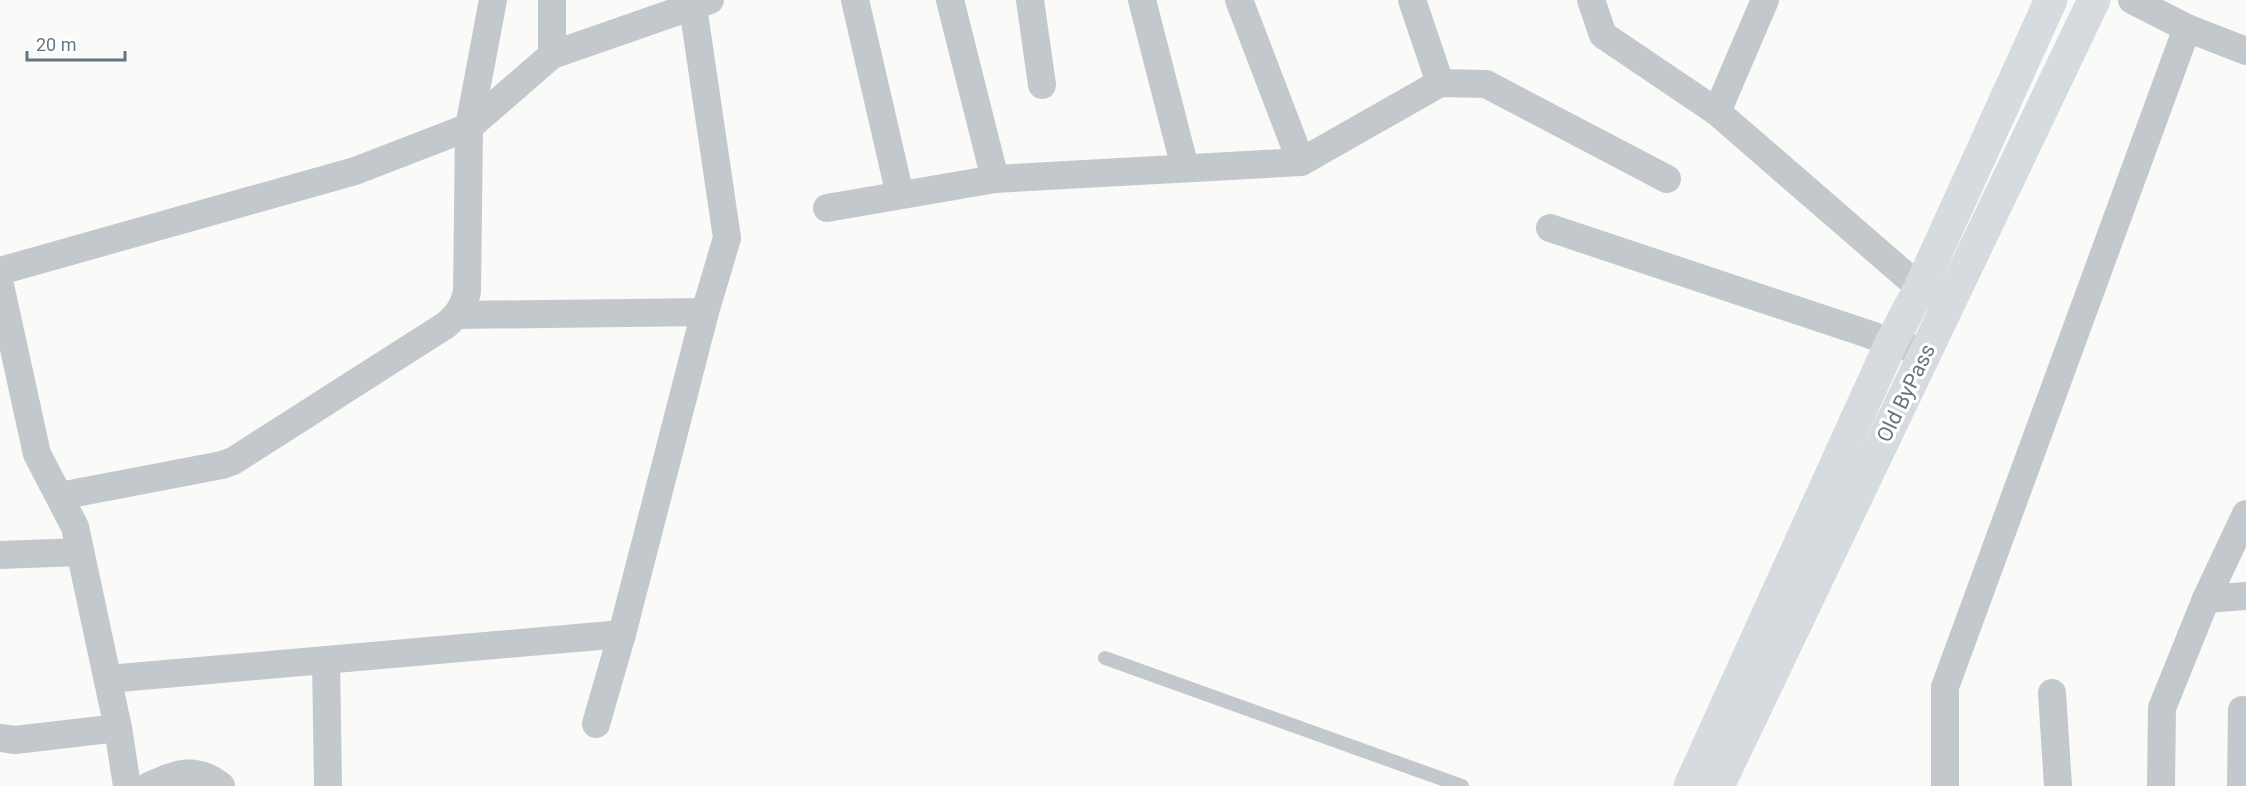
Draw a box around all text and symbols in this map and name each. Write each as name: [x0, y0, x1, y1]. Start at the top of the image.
scale bar: [27, 24, 124, 62]
text: 20 m: [36, 34, 76, 55]
street label: Old ByPass: [1872, 340, 1940, 446]

